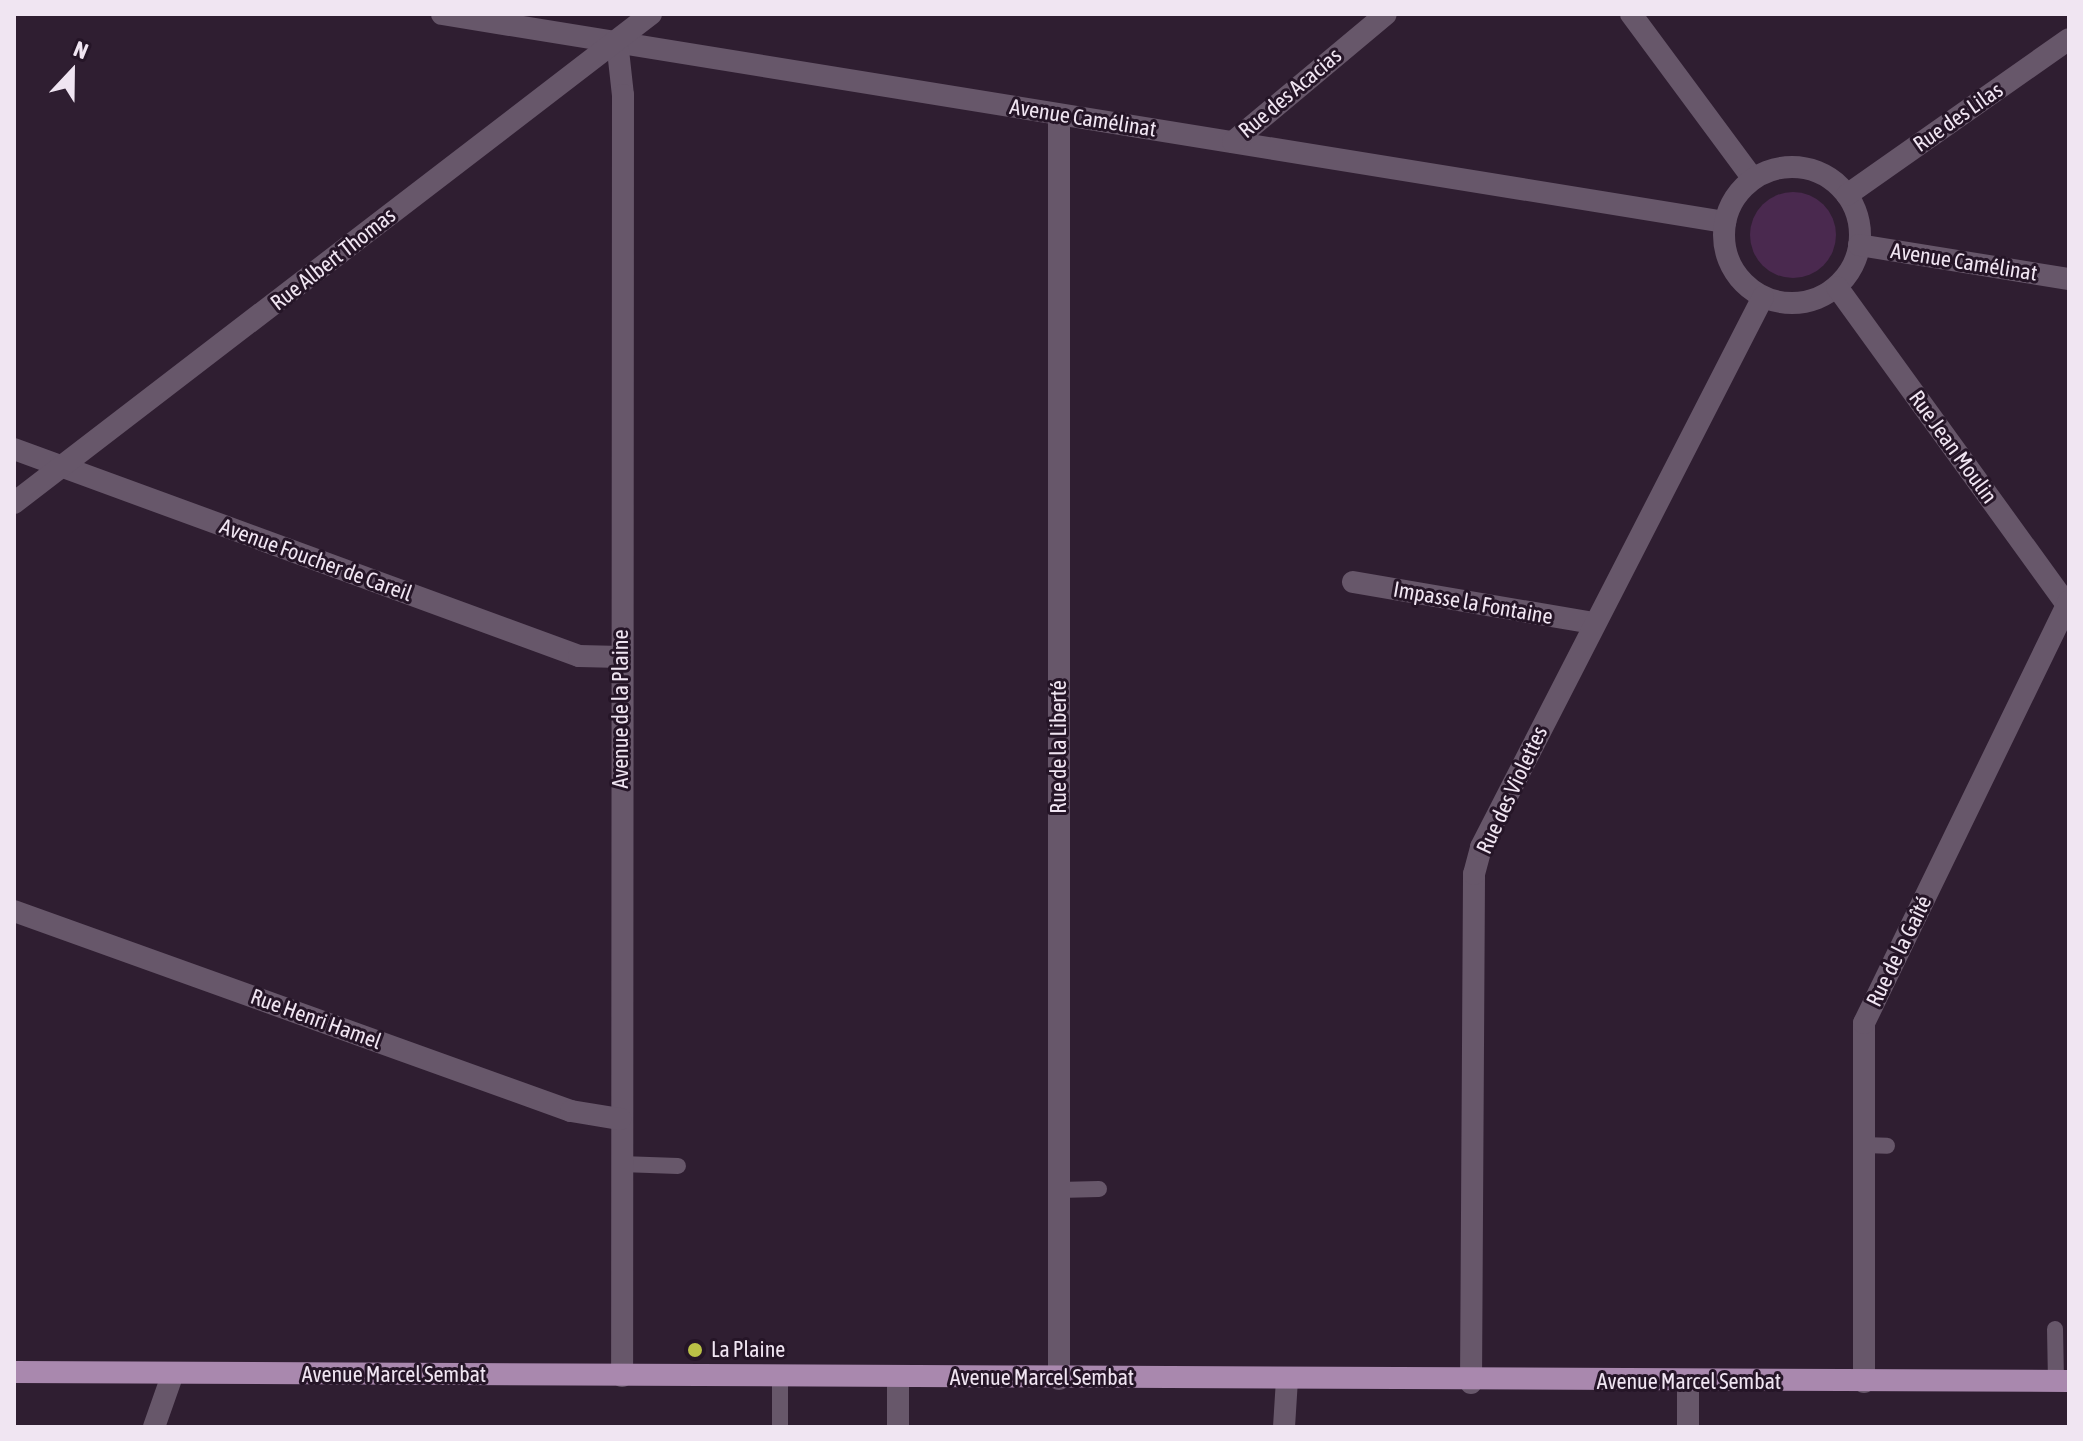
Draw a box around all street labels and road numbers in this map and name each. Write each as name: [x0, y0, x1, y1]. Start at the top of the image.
street label: Rue des Acacias: [1233, 42, 1347, 144]
street label: Rue des Lilas: [1908, 77, 2008, 157]
street label: Avenue Camélinat: [1008, 93, 1158, 143]
street label: Rue Albert Thomas: [265, 202, 401, 316]
street label: Avenue Camélinat: [1889, 237, 2039, 287]
street label: Rue Jean Moulin: [1903, 386, 2003, 508]
street label: Avenue Foucher de Careil: [216, 513, 416, 607]
street label: Impasse la Fontaine: [1391, 576, 1555, 630]
street label: Avenue de la Plaine: [608, 630, 634, 788]
street label: Rue de la Liberté: [1046, 680, 1072, 814]
street label: Rue des Violettes: [1471, 722, 1553, 858]
street label: Rue de la Gaîté: [1861, 891, 1937, 1011]
street label: Rue Henri Hamel: [247, 983, 385, 1055]
street label: Avenue Marcel Sembat: [302, 1362, 486, 1388]
street label: Avenue Marcel Sembat: [950, 1365, 1134, 1391]
street label: Avenue Marcel Sembat: [1597, 1369, 1781, 1395]

